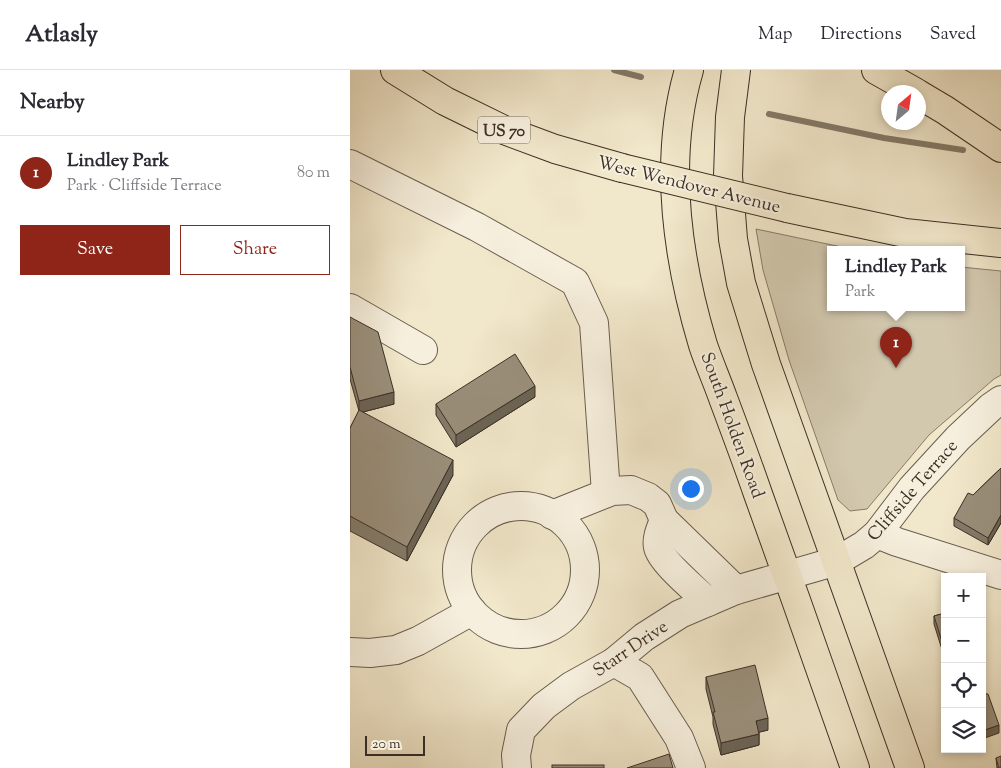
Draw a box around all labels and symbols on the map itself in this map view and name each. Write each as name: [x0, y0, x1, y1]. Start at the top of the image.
north arrow: [881, 85, 926, 130]
road number: US 70: [478, 116, 530, 144]
street label: West Wendover Avenue: [594, 151, 783, 221]
pin: 1: [880, 327, 912, 368]
street label: South Holden Road: [693, 349, 770, 502]
street label: Cliffside Terrace: [862, 435, 965, 548]
your location: [678, 476, 704, 502]
street label: Starr Drive: [588, 615, 674, 684]
scale bar: [365, 733, 425, 756]

